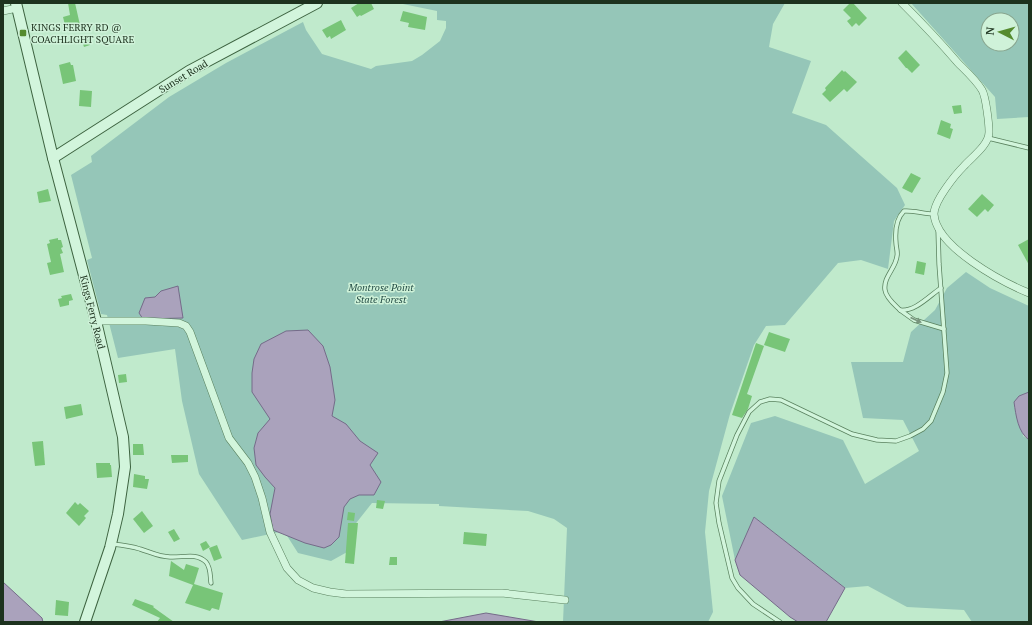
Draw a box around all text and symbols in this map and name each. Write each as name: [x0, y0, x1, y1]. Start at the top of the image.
north arrow: [980, 12, 1020, 52]
place label: KINGS FERRY RD @ COACHLIGHT SQUARE: [31, 21, 135, 46]
text: N: [983, 25, 998, 36]
marker: KINGS FERRY RD @ COACHLIGHT SQUARE: [18, 28, 28, 38]
street label: Sunset Road: [156, 57, 210, 96]
street label: Kings Ferry Road: [77, 274, 108, 351]
park label: Montrose Point State Forest: [347, 281, 414, 306]
one-way arrow: [910, 317, 922, 323]

